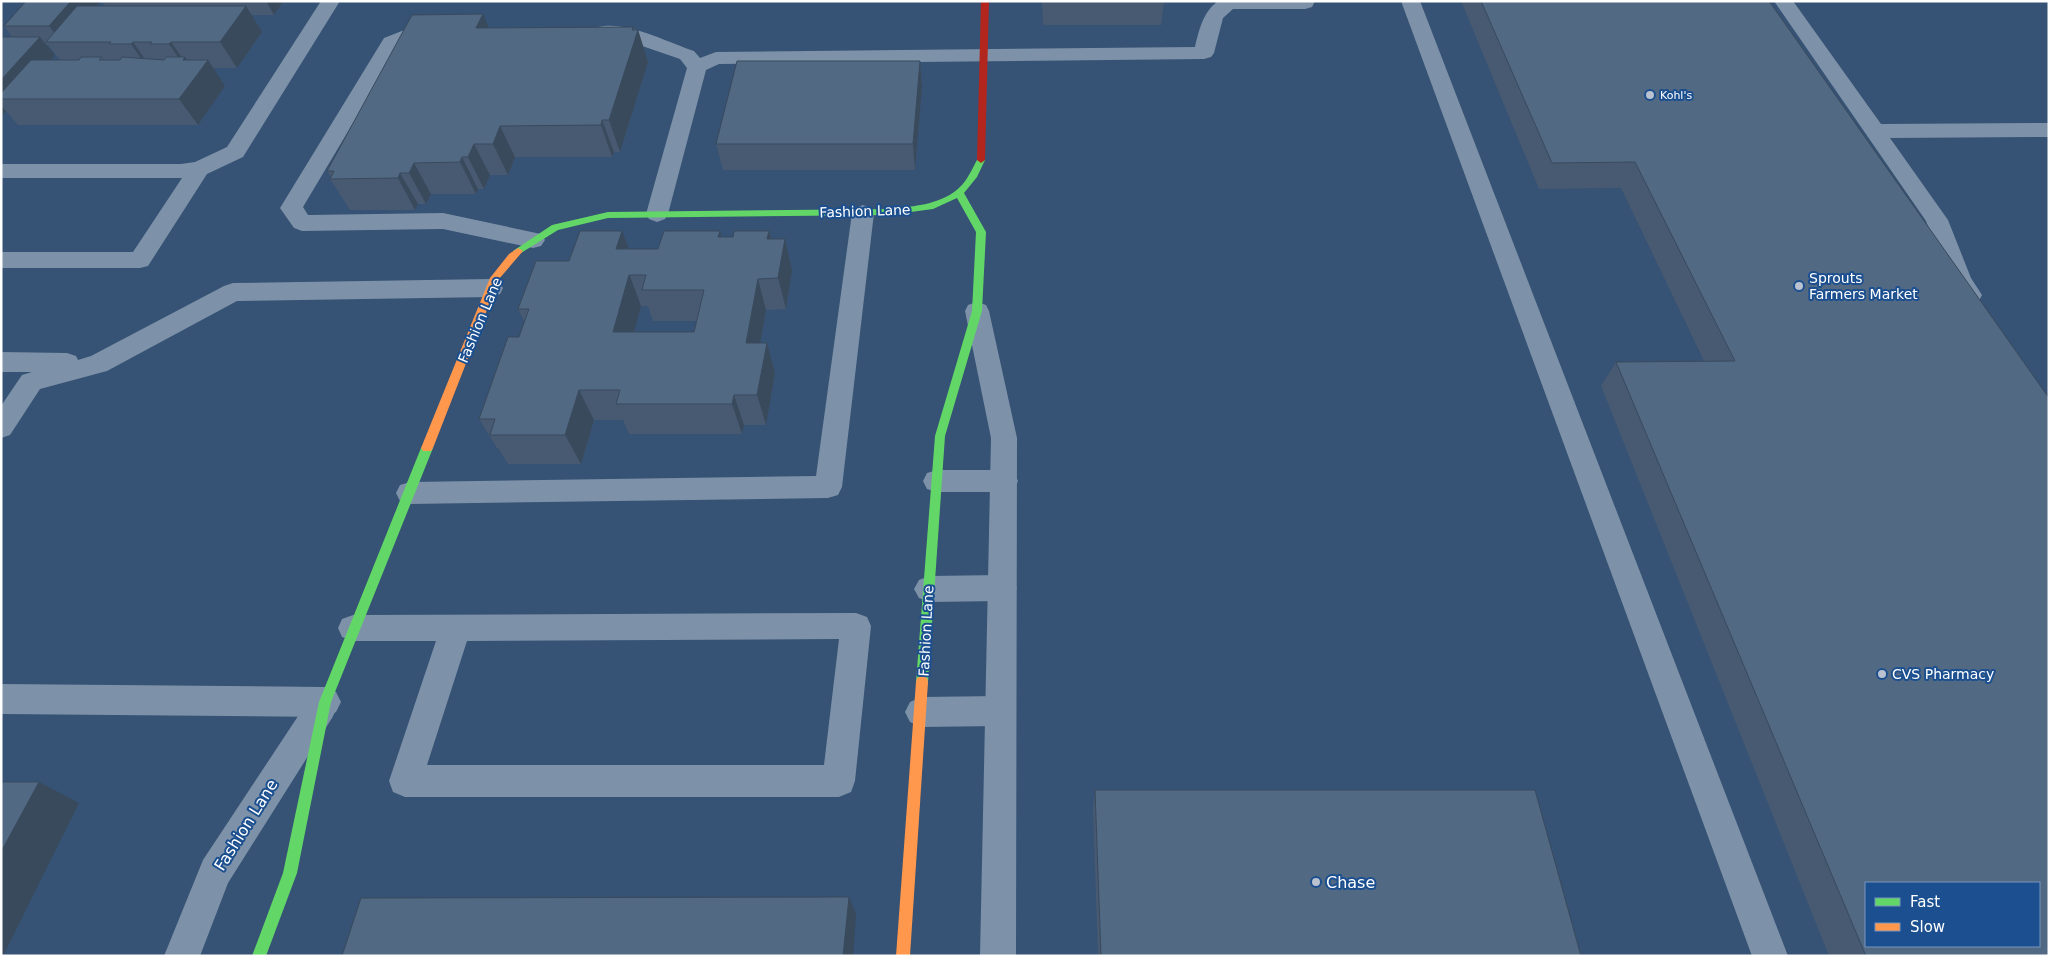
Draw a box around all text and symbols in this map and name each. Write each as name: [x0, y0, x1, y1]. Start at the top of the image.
marker: Kohl's: [1644, 89, 1656, 101]
place label: Kohl's: [1660, 89, 1692, 102]
street label: Fashion Lane: [819, 201, 911, 221]
place label: Sprouts Farmers Market: [1809, 270, 1918, 302]
street label: Fashion Lane: [455, 275, 505, 365]
marker: Sprouts Farmers Market: [1793, 280, 1805, 292]
street label: Fashion Lane: [916, 585, 936, 677]
place label: CVS Pharmacy: [1892, 666, 1994, 682]
marker: CVS Pharmacy: [1876, 668, 1888, 680]
street label: Fashion Lane: [210, 776, 282, 874]
place label: Chase: [1326, 873, 1375, 892]
marker: Chase: [1310, 876, 1322, 888]
legend: [1865, 882, 2040, 947]
text: Fast: [1910, 893, 1940, 911]
text: Slow: [1910, 918, 1945, 936]

